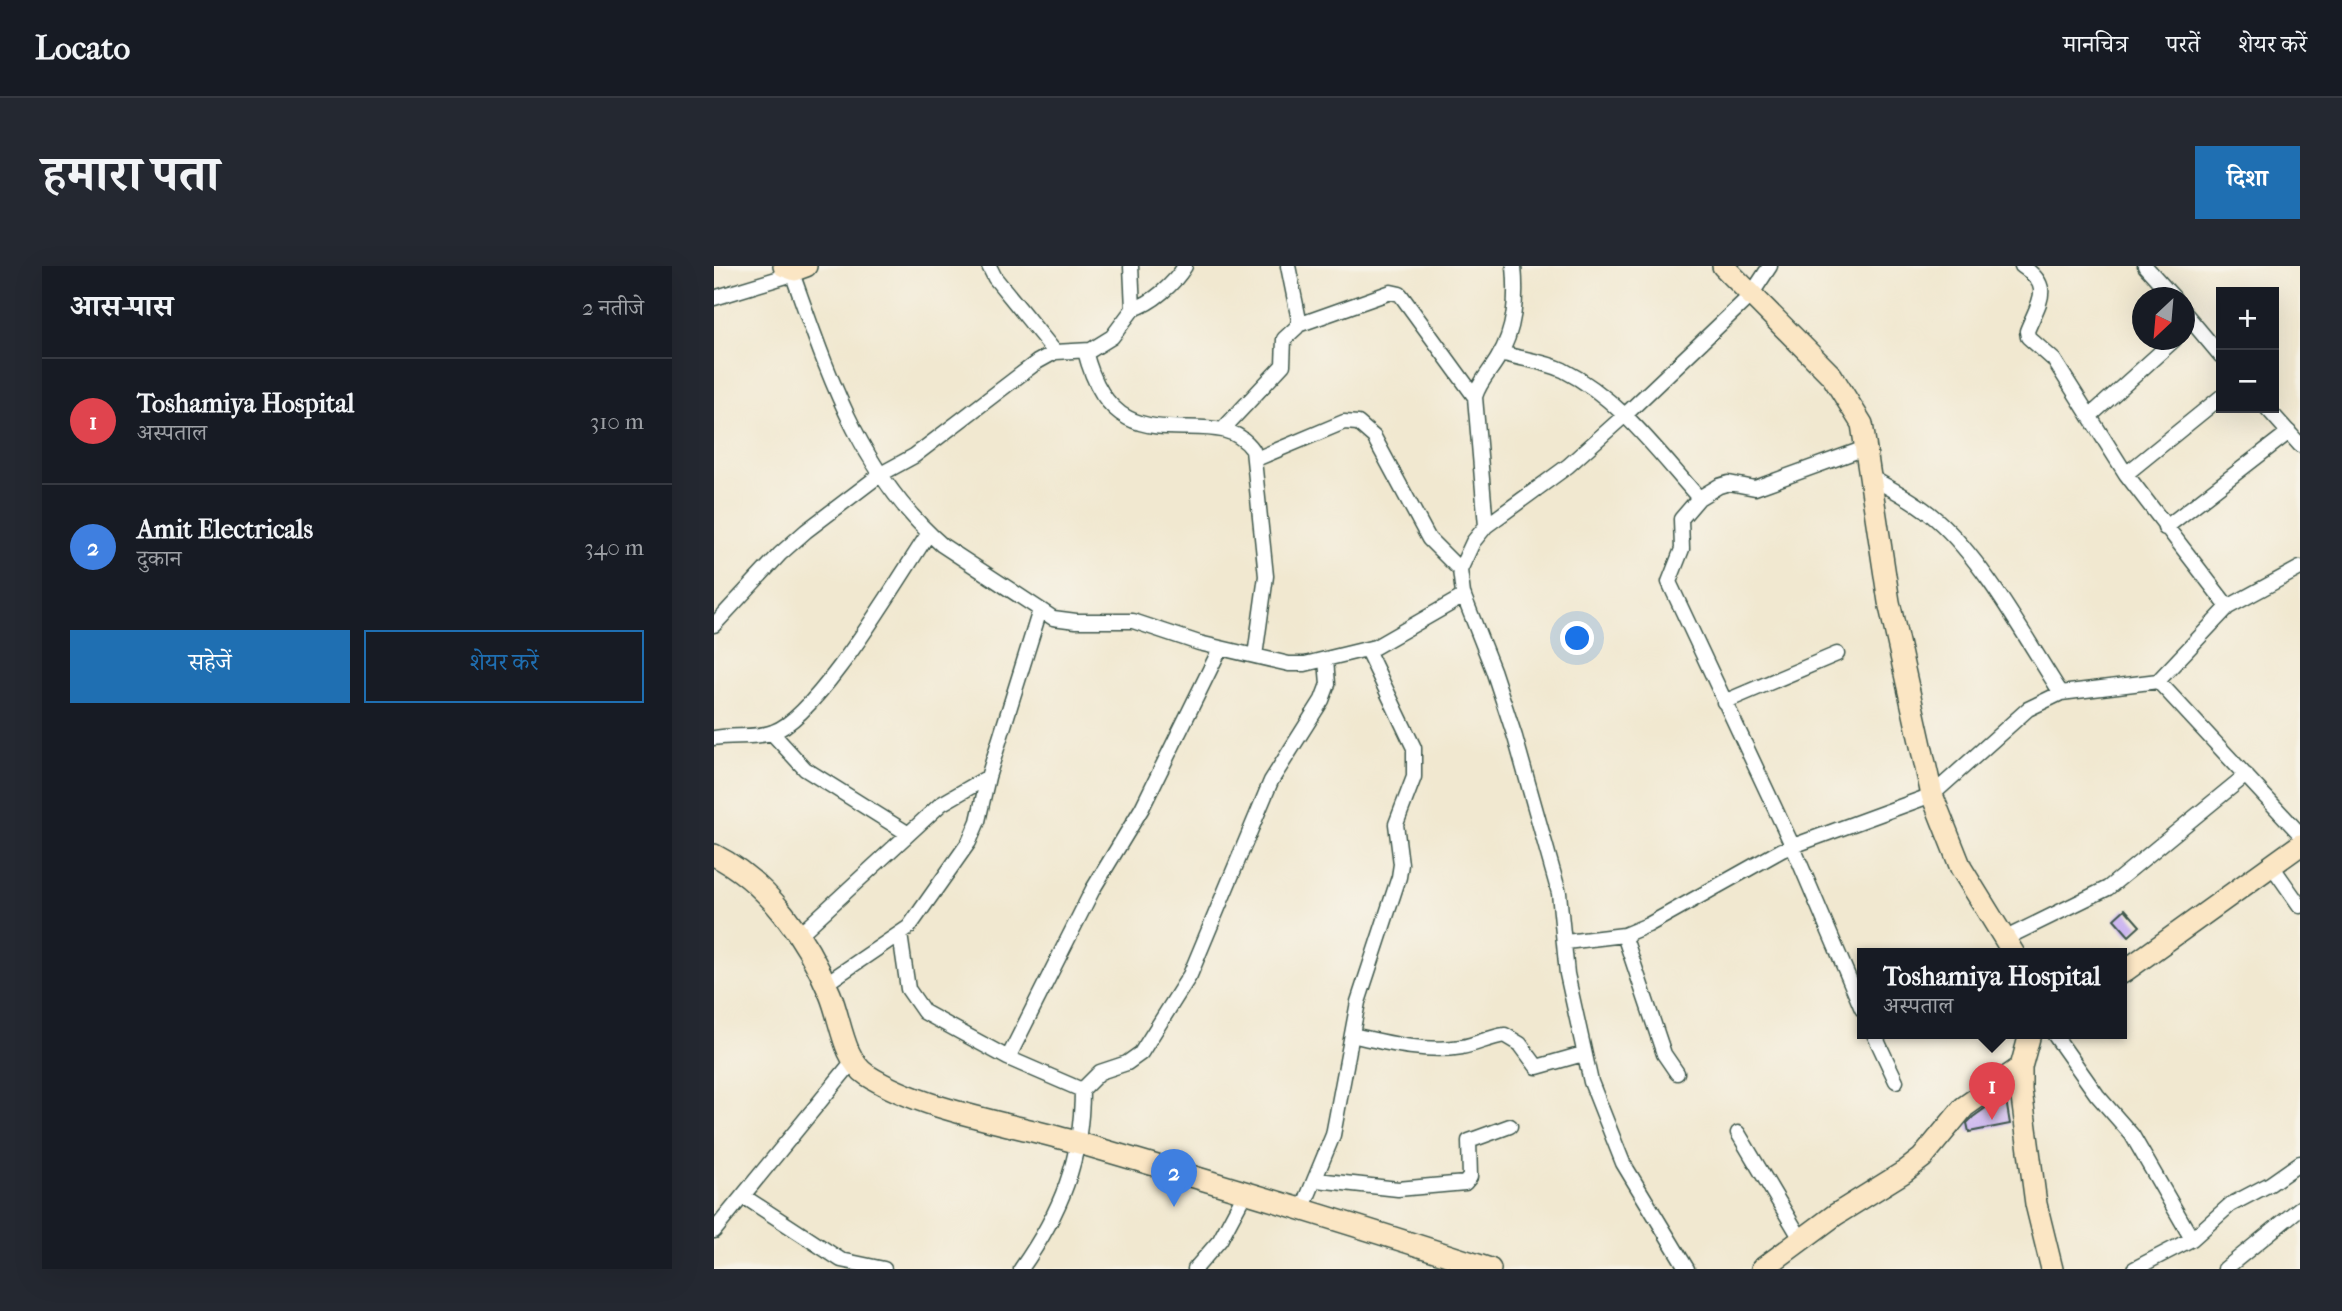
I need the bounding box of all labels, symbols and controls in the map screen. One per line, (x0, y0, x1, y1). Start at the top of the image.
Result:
text: Locato (35, 29, 130, 68)
text: मानचित्र (2063, 30, 2128, 58)
text: परतें (2166, 30, 2200, 58)
text: शेयर करें (2238, 30, 2307, 58)
text: हमारा पता (42, 145, 219, 203)
button: दिशा (2195, 146, 2300, 219)
north arrow (2132, 287, 2195, 350)
map controls (2216, 287, 2279, 413)
button: + (2216, 287, 2279, 350)
text: आस-पास (70, 289, 173, 324)
text: 2 नतीजे (582, 294, 644, 321)
button: − (2216, 350, 2279, 413)
text: Toshamiya Hospital (137, 388, 354, 419)
text: 1 (89, 408, 97, 435)
text: 310 m (590, 408, 644, 435)
text: अस्पताल (137, 419, 207, 446)
text: Amit Electricals (137, 514, 313, 545)
text: 2 (87, 534, 99, 561)
text: 340 m (584, 534, 644, 561)
text: दुकान (137, 545, 181, 572)
your location (1560, 621, 1594, 655)
button: सहेजें (70, 630, 350, 703)
button: शेयर करें (364, 630, 644, 703)
popup (1857, 948, 2127, 1039)
text: Toshamiya Hospital (1883, 961, 2101, 992)
text: अस्पताल (1883, 992, 1953, 1019)
pin: 1 (1969, 1062, 2015, 1120)
pin: 2 (1151, 1149, 1197, 1207)

